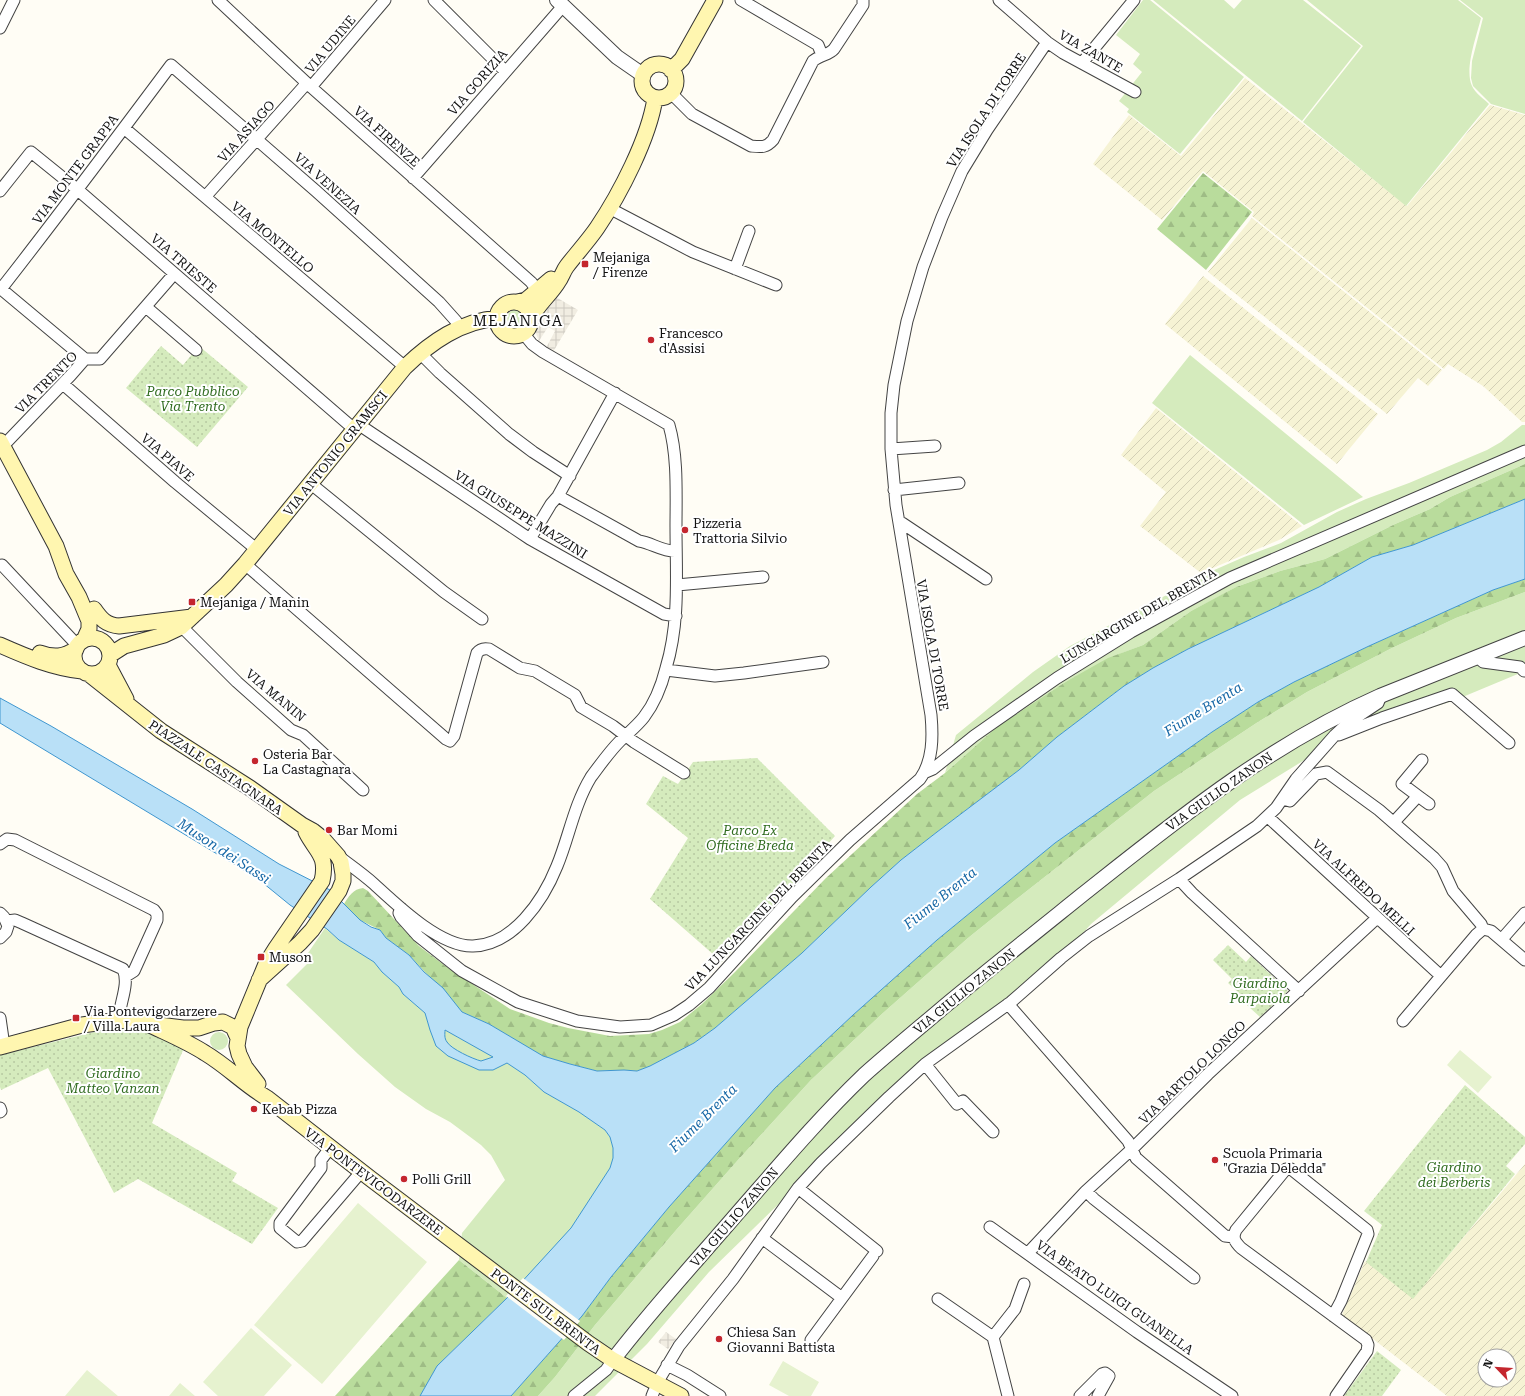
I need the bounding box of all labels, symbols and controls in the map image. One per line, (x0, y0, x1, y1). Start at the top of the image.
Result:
street label: VIA UDINE (302, 12, 359, 76)
street label: VIA ZANTE (1056, 27, 1125, 76)
street label: VIA GORIZIA (445, 46, 510, 118)
street label: VIA ISOLA DI TORRE (944, 50, 1029, 170)
street label: VIA ASIAGO (215, 97, 278, 165)
street label: VIA FIRENZE (351, 103, 423, 170)
street label: VIA MONTE GRAPPA (29, 112, 121, 227)
street label: VIA VENEZIA (291, 150, 364, 217)
street label: VIA MONTELLO (228, 199, 317, 276)
street label: VIA TRIESTE (148, 231, 220, 296)
place label: Mejaniga / Firenze (592, 250, 650, 280)
marker: Mejaniga / Firenze (580, 259, 590, 269)
district label: MEJANIGA (473, 312, 563, 330)
place label: Francesco d'Assisi (659, 326, 723, 356)
marker: Francesco d'Assisi (646, 335, 656, 345)
street label: VIA TRENTO (12, 348, 80, 416)
park label: Parco Pubblico Via Trento (145, 384, 240, 414)
street label: VIA ANTONIO GRAMSCI (280, 388, 390, 519)
street label: VIA PIAVE (138, 430, 197, 484)
street label: VIA GIUSEPPE MAZZINI (452, 467, 590, 562)
place label: Pizzeria Trattoria Silvio (693, 516, 787, 546)
marker: Pizzeria Trattoria Silvio (680, 525, 690, 535)
street label: LUNGARGINE DEL BRENTA (1058, 565, 1219, 666)
street label: VIA ISOLA DI TORRE (914, 578, 951, 712)
place label: Mejaniga / Manin (200, 595, 310, 610)
marker: Mejaniga / Manin (187, 597, 197, 607)
street label: VIA MANIN (243, 666, 309, 725)
water label: Fiume Brenta (1160, 679, 1245, 740)
street label: PIAZZALE CASTAGNARA (146, 717, 286, 818)
place label: Osteria Bar La Castagnara (263, 747, 351, 777)
street label: VIA GIULIO ZANON (1163, 749, 1275, 834)
marker: Osteria Bar La Castagnara (250, 756, 260, 766)
water label: Muson dei Sassi (174, 815, 273, 887)
place label: Bar Momi (337, 823, 398, 838)
park label: Parco Ex Officine Breda (706, 823, 794, 853)
marker: Bar Momi (324, 825, 334, 835)
street label: VIA ALFREDO MELLI (1310, 836, 1418, 939)
street label: VIA LUNGARGINE DEL BRENTA (682, 837, 835, 994)
water label: Fiume Brenta (900, 864, 980, 933)
street label: VIA GIULIO ZANON (910, 946, 1018, 1037)
place label: Muson (269, 950, 313, 965)
marker: Muson (256, 952, 266, 962)
park label: Giardino Parpaiola (1229, 976, 1291, 1006)
place label: Via Pontevigodarzere / Villa Laura (83, 1004, 217, 1034)
marker: Via Pontevigodarzere / Villa Laura (71, 1013, 81, 1023)
street label: VIA BARTOLO LONGO (1136, 1017, 1249, 1127)
park label: Giardino Matteo Vanzan (65, 1066, 160, 1096)
water label: Fiume Brenta (665, 1081, 740, 1156)
place label: Kebab Pizza (262, 1102, 337, 1117)
marker: Kebab Pizza (249, 1104, 259, 1114)
street label: VIA PONTEVIGODARZERE (302, 1125, 446, 1238)
place label: Scuola Primaria "Grazia Deledda" (1223, 1146, 1326, 1176)
marker: Scuola Primaria "Grazia Deledda" (1210, 1155, 1220, 1165)
park label: Giardino dei Berberis (1418, 1160, 1490, 1190)
street label: VIA GIULIO ZANON (687, 1165, 782, 1270)
place label: Polli Grill (412, 1172, 471, 1187)
marker: Polli Grill (399, 1174, 409, 1184)
street label: VIA BEATO LUIGI GUANELLA (1033, 1237, 1196, 1358)
street label: PONTE SUL BRENTA (488, 1265, 603, 1357)
place label: Chiesa San Giovanni Battista (727, 1325, 835, 1355)
marker: Chiesa San Giovanni Battista (714, 1334, 724, 1344)
north arrow (1477, 1348, 1517, 1388)
text: N (1481, 1357, 1496, 1371)

